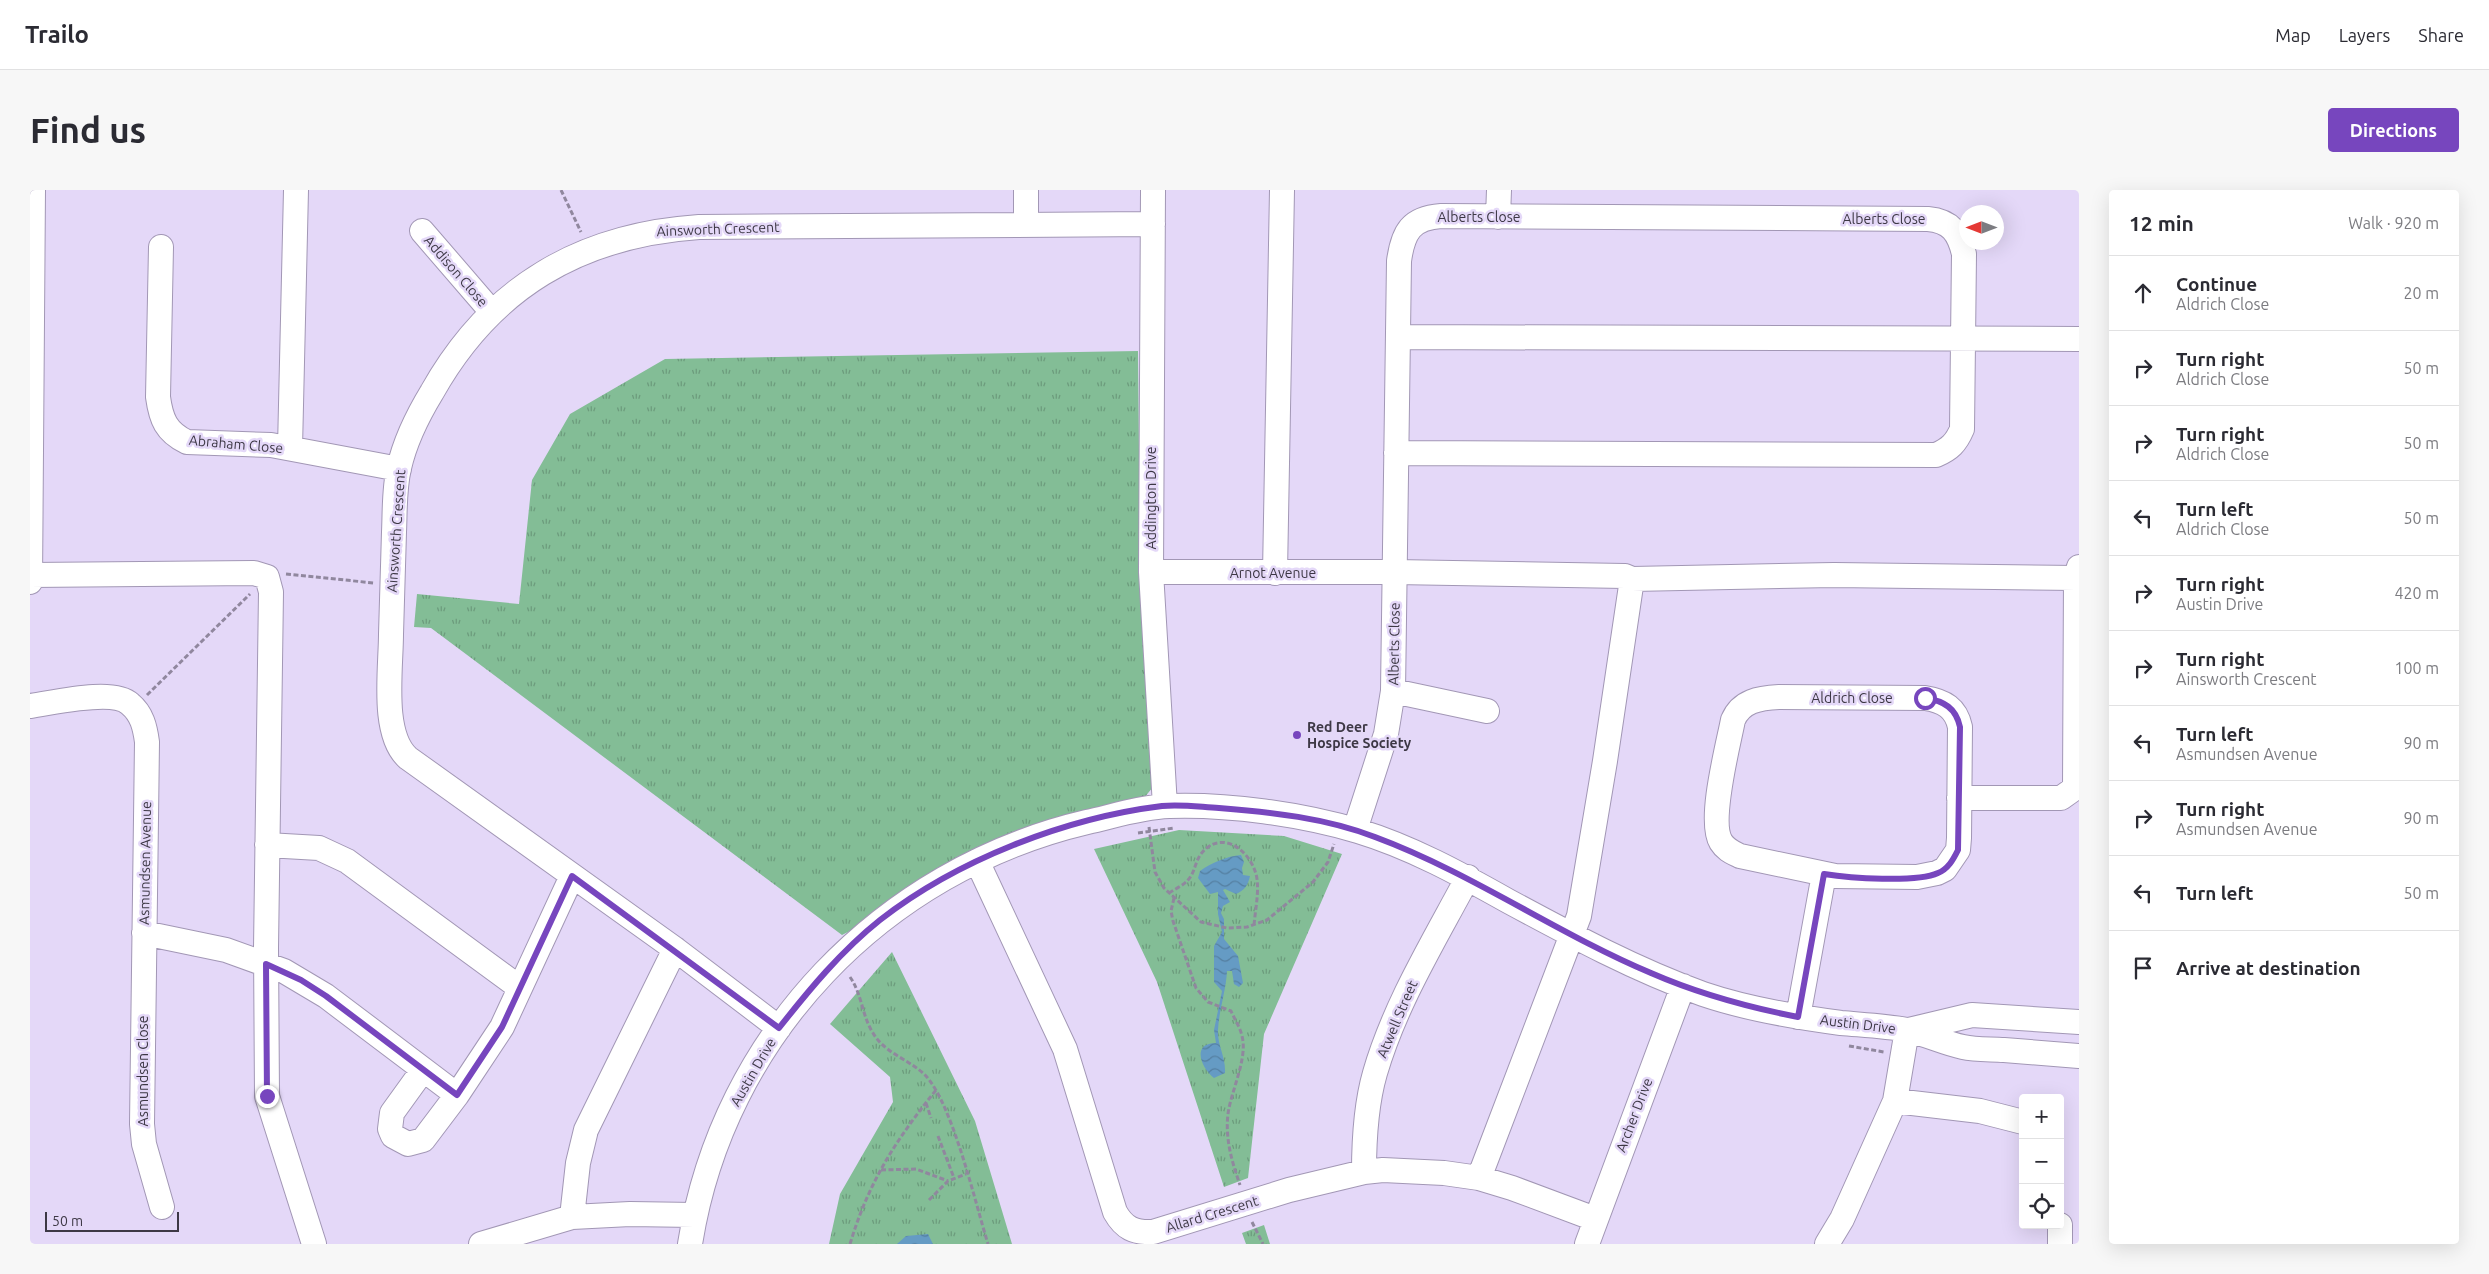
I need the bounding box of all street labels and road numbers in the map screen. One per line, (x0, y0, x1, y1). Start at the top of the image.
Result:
street label: Alberts Close (1437, 209, 1521, 225)
street label: Alberts Close (1842, 211, 1926, 227)
street label: Ainsworth Crescent (656, 219, 780, 239)
street label: Addison Close (421, 232, 491, 310)
street label: Abraham Close (188, 432, 284, 456)
street label: Addington Drive (1143, 447, 1159, 549)
street label: Ainsworth Crescent (384, 469, 408, 593)
street label: Arnot Avenue (1230, 565, 1316, 581)
street label: Alberts Close (1385, 602, 1403, 686)
street label: Aldrich Close (1811, 690, 1893, 706)
street label: Asmundsen Avenue (136, 801, 154, 925)
street label: Atwell Street (1373, 977, 1421, 1060)
street label: Austin Drive (1819, 1011, 1897, 1037)
street label: Asmundsen Close (135, 1016, 151, 1126)
street label: Austin Drive (727, 1035, 779, 1109)
street label: Archer Drive (1613, 1076, 1655, 1154)
street label: Allard Crescent (1164, 1192, 1261, 1236)

